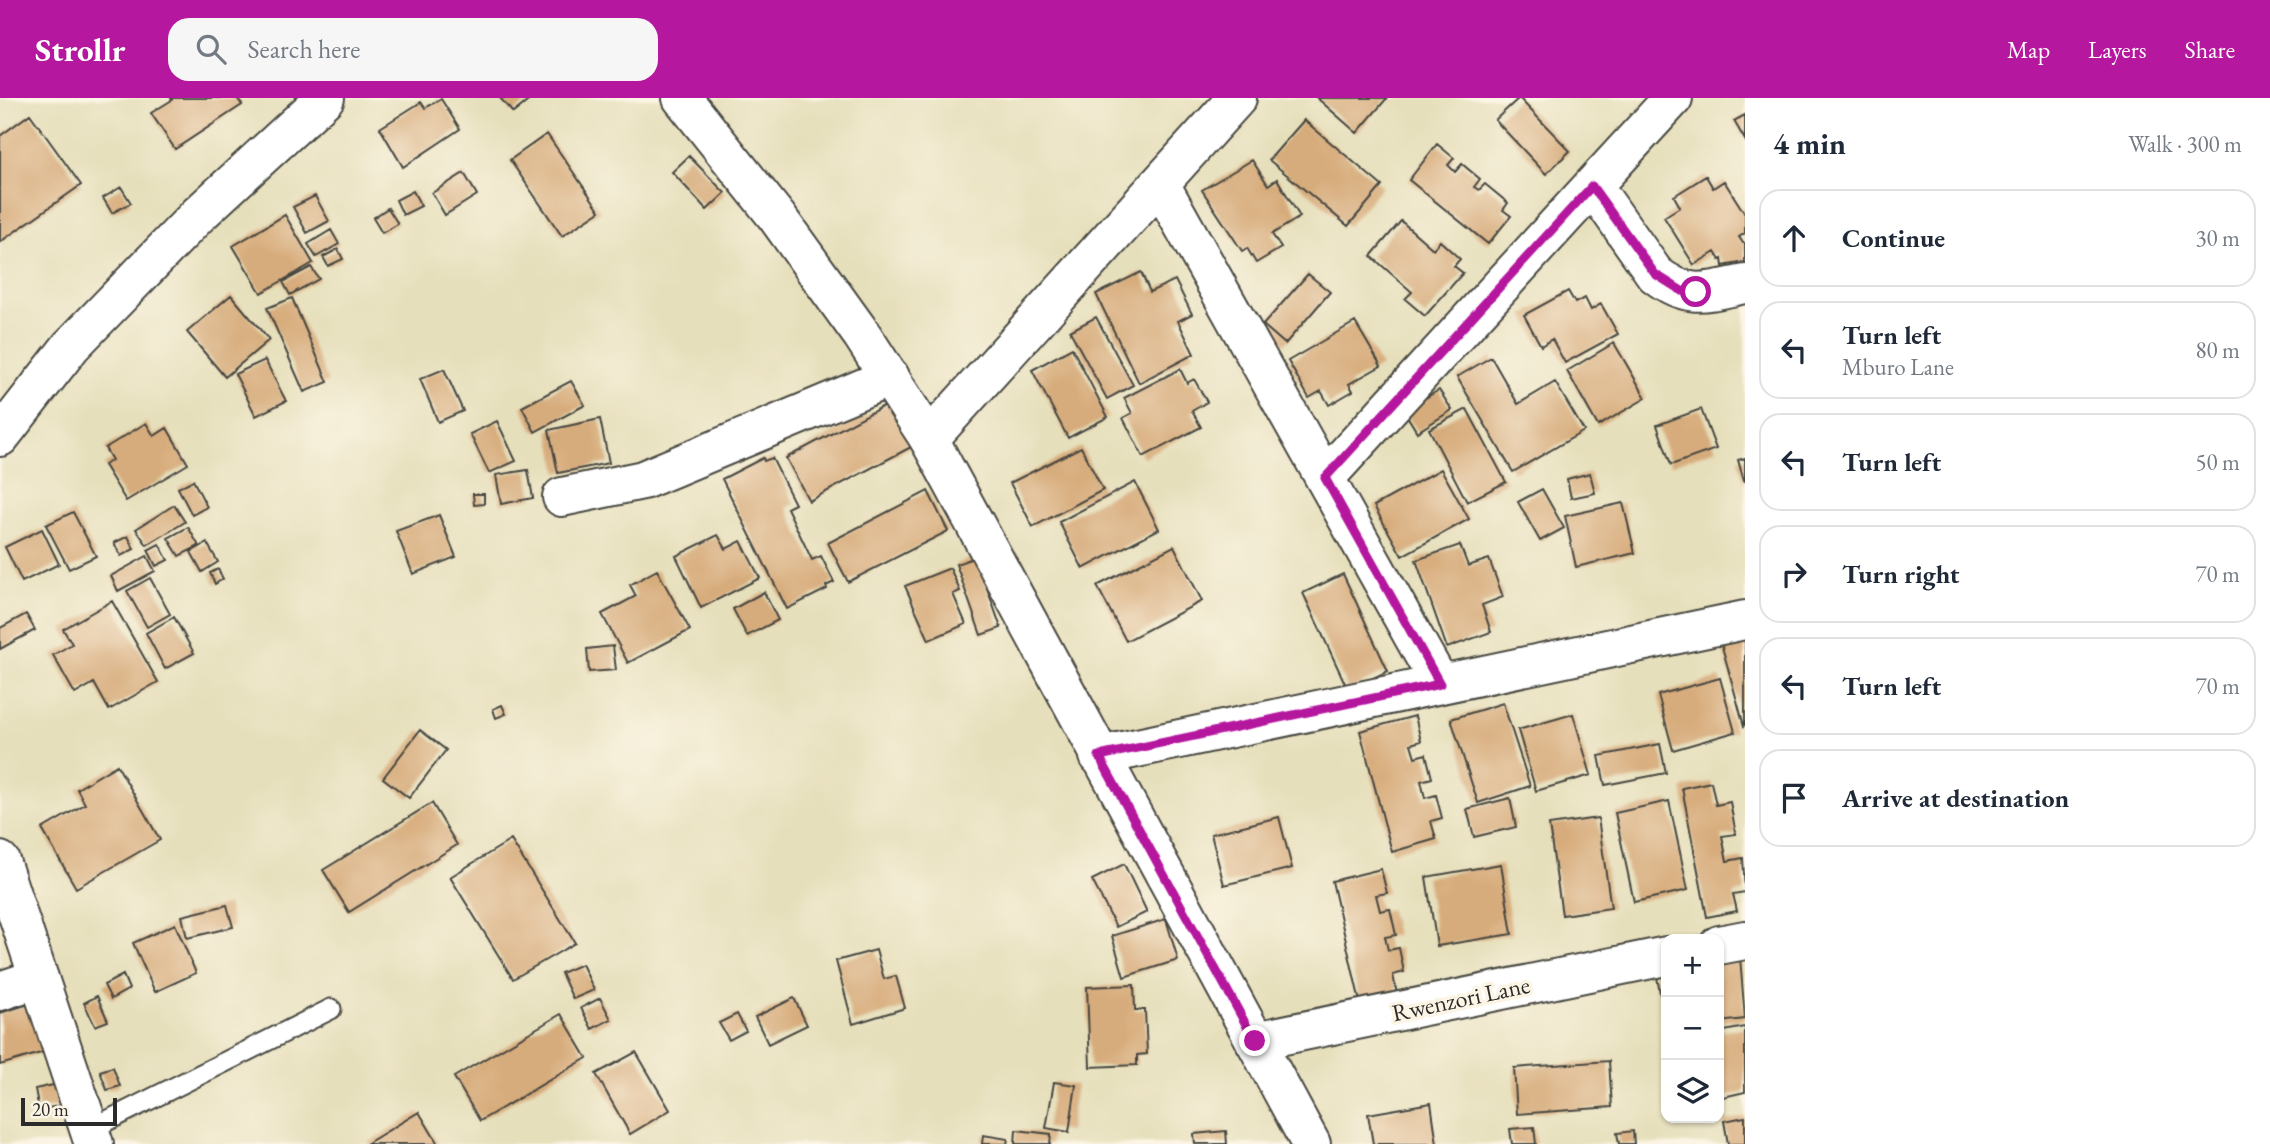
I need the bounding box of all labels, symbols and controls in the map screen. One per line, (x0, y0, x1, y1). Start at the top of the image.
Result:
search box (168, 18, 658, 81)
text: Strollr (35, 28, 126, 71)
icon: search (192, 30, 230, 68)
text: Search here (248, 32, 360, 66)
text: Map (2007, 34, 2050, 65)
text: Layers (2088, 34, 2147, 65)
text: Share (2185, 34, 2235, 65)
text: 4 min (1773, 124, 1846, 163)
text: Walk · 300 m (2128, 129, 2242, 159)
icon: ahead (1775, 219, 1813, 257)
text: Continue (1842, 221, 1945, 255)
text: 30 m (2195, 223, 2240, 253)
route start (1680, 276, 1711, 307)
text: Turn left (1842, 318, 1941, 352)
icon: left (1775, 331, 1813, 369)
text: 80 m (2195, 335, 2240, 365)
text: Mburo Lane (1842, 352, 1954, 382)
icon: left (1775, 443, 1813, 481)
text: Turn left (1842, 445, 1941, 479)
text: 50 m (2195, 447, 2240, 477)
icon: right (1775, 555, 1813, 593)
text: Turn right (1842, 557, 1960, 591)
text: 70 m (2195, 559, 2240, 589)
icon: left (1775, 667, 1813, 705)
text: Turn left (1842, 669, 1941, 703)
text: 70 m (2195, 671, 2240, 701)
icon: arrive (1775, 779, 1813, 817)
text: Arrive at destination (1842, 781, 2069, 815)
map controls (1661, 934, 1724, 1123)
button: + (1661, 934, 1724, 997)
street label: Rwenzori Lane (1389, 969, 1533, 1028)
button: − (1661, 997, 1724, 1060)
route end (1239, 1025, 1270, 1056)
button: layers (1661, 1060, 1724, 1123)
scale bar (21, 1095, 117, 1127)
text: 20 m (32, 1097, 69, 1122)

